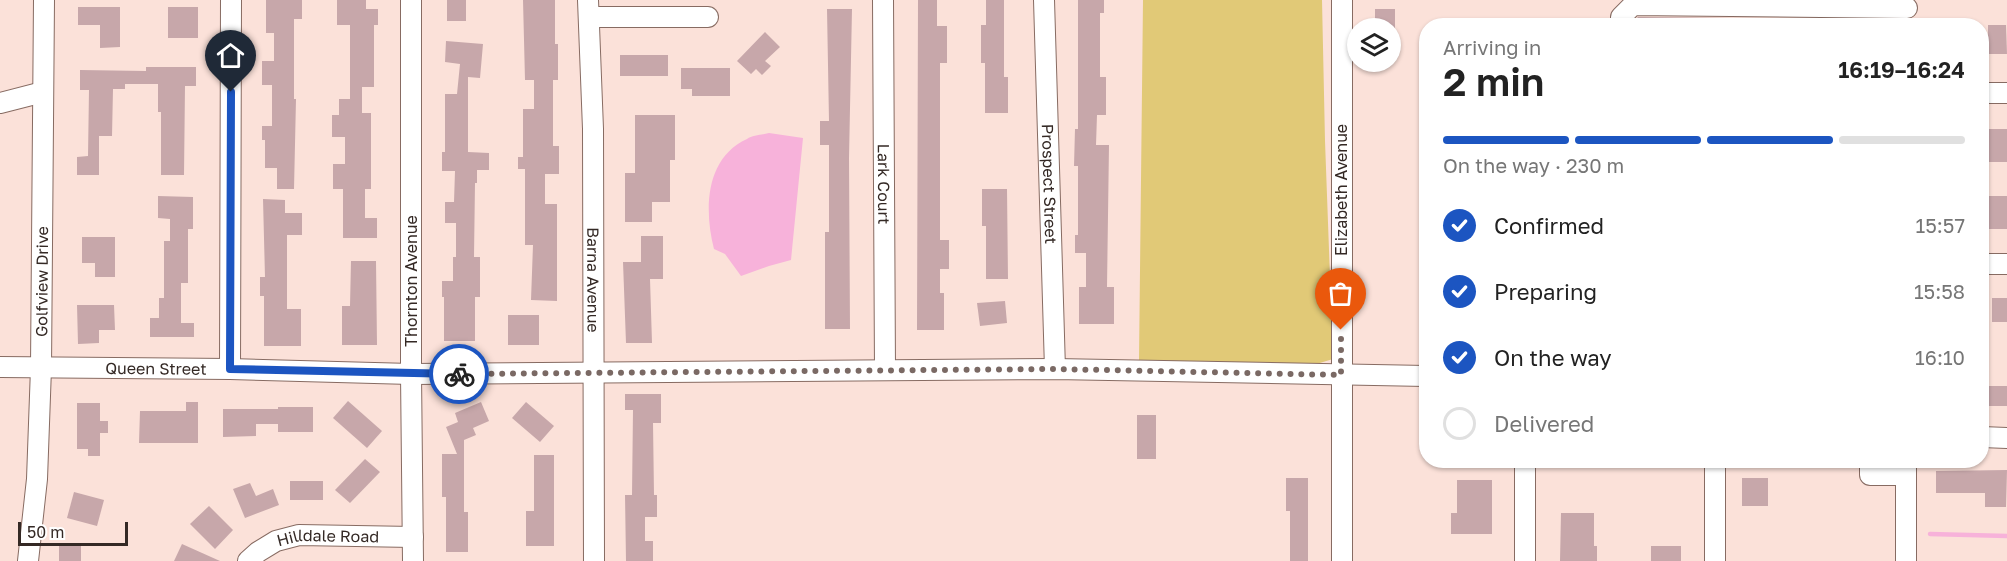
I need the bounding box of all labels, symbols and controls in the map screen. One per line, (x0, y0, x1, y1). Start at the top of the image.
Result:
map controls (1347, 18, 1401, 72)
button: layers (1347, 18, 1401, 72)
pin (205, 30, 256, 92)
text: Arriving in (1443, 35, 1541, 59)
icon: home (214, 39, 247, 72)
text: 16:19–16:24 (1838, 56, 1965, 83)
text: 2 min (1443, 58, 1544, 105)
street label: Prospect Street (1038, 123, 1061, 244)
street label: Elizabeth Avenue (1331, 124, 1351, 256)
street label: Lark Court (874, 144, 894, 224)
text: On the way · 230 m (1443, 153, 1624, 177)
icon: check (1443, 209, 1476, 242)
text: Confirmed (1494, 212, 1604, 239)
text: 15:57 (1916, 213, 1965, 237)
street label: Thornton Avenue (401, 215, 421, 347)
street label: Golfview Drive (31, 226, 52, 337)
street label: Barna Avenue (583, 227, 603, 333)
pin (1315, 268, 1366, 330)
icon: check (1443, 275, 1476, 308)
icon: bag (1324, 277, 1357, 310)
text: Preparing (1494, 278, 1597, 305)
text: 15:58 (1914, 279, 1965, 303)
icon: check (1443, 341, 1476, 374)
courier (429, 344, 489, 404)
text: On the way (1494, 344, 1612, 371)
text: 16:10 (1915, 345, 1965, 369)
street label: Queen Street (105, 358, 207, 379)
icon: bike (443, 358, 476, 391)
text: Delivered (1494, 410, 1594, 437)
scale bar (18, 519, 128, 546)
text: 50 m (27, 522, 64, 542)
street label: Hilldale Road (274, 525, 379, 550)

